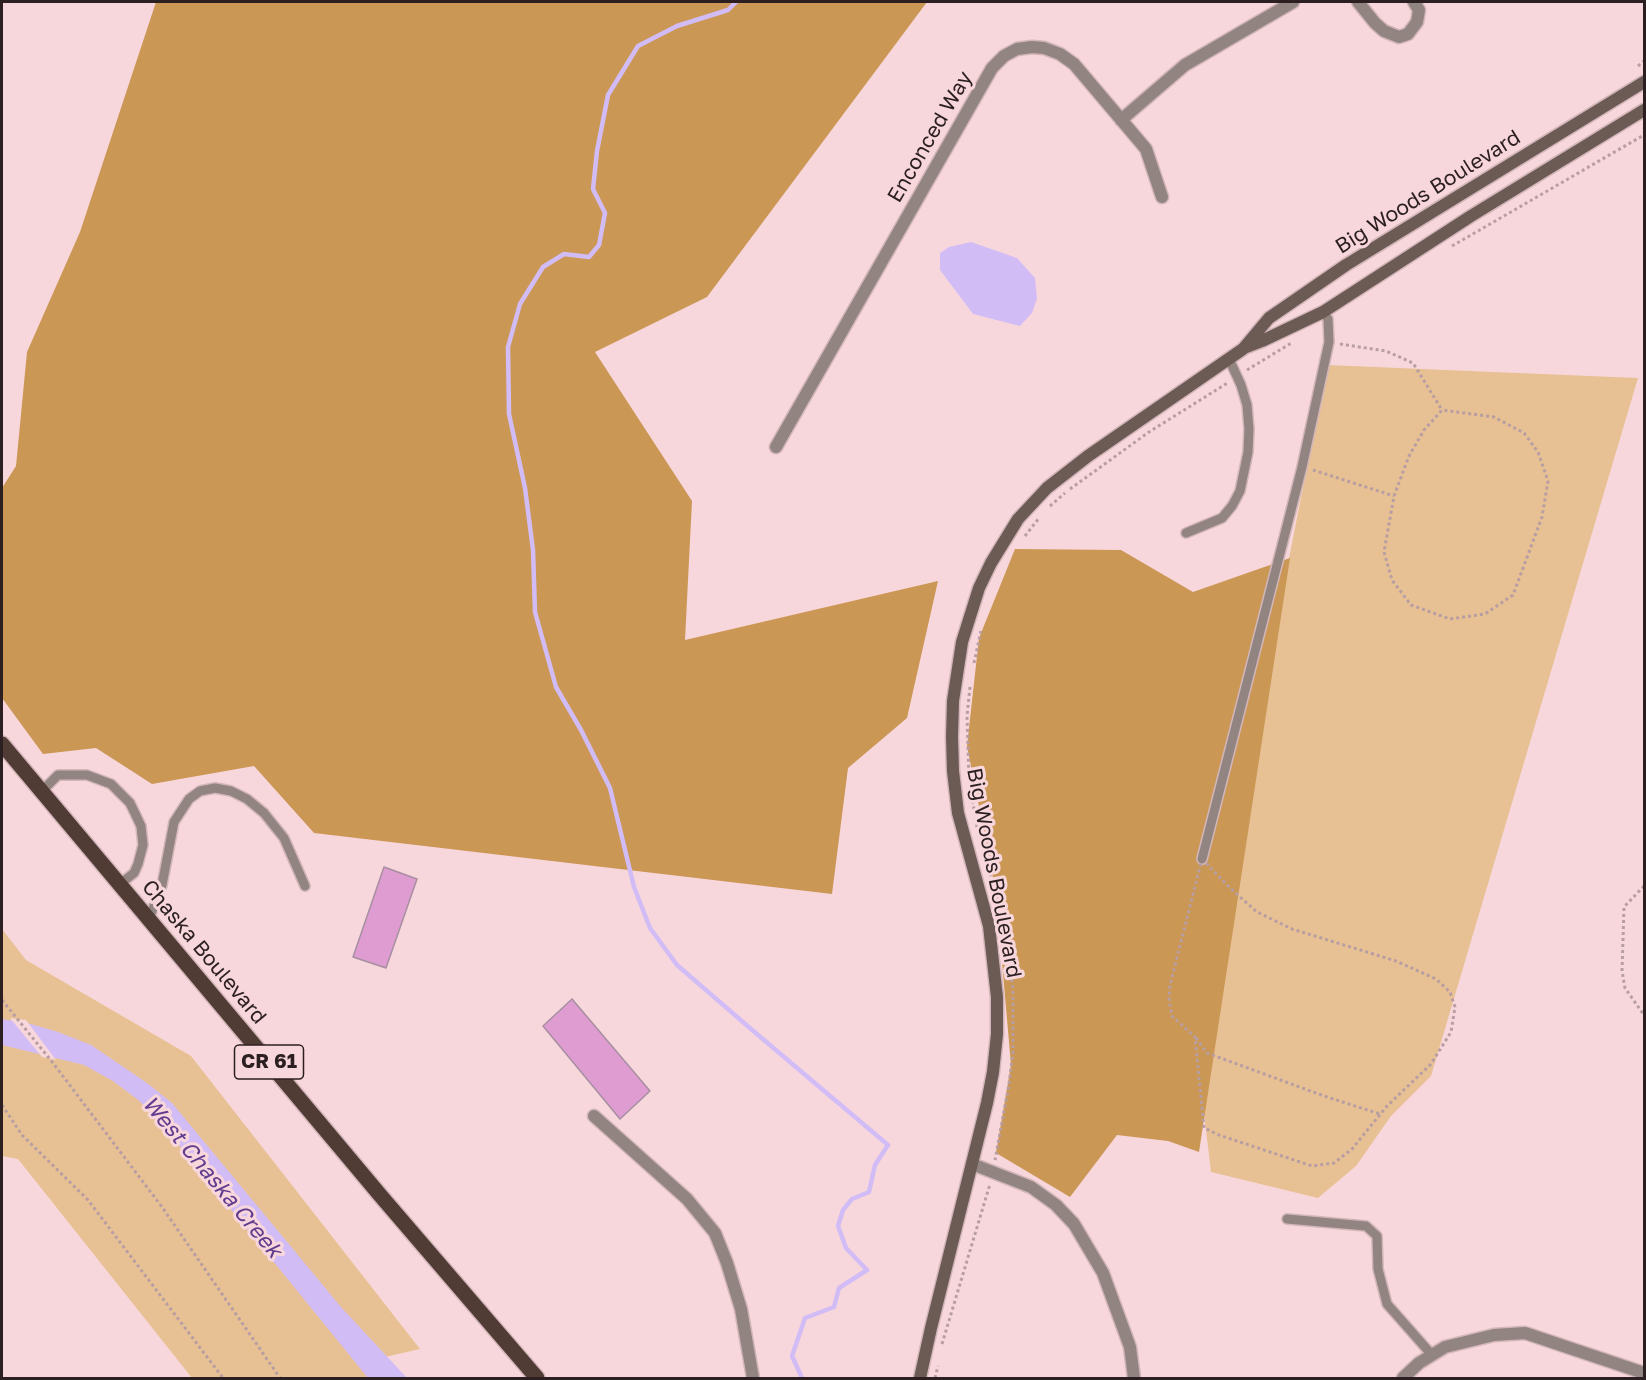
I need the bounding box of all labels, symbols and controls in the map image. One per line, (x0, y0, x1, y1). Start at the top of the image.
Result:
street label: Enconced Way (882, 67, 978, 207)
street label: Big Woods Boulevard (1331, 125, 1525, 259)
street label: Big Woods Boulevard (961, 766, 1027, 980)
street label: Chaska Boulevard (136, 875, 272, 1029)
road number: CR 61 (234, 1045, 304, 1079)
water label: West Chaska Creek (137, 1091, 287, 1263)

